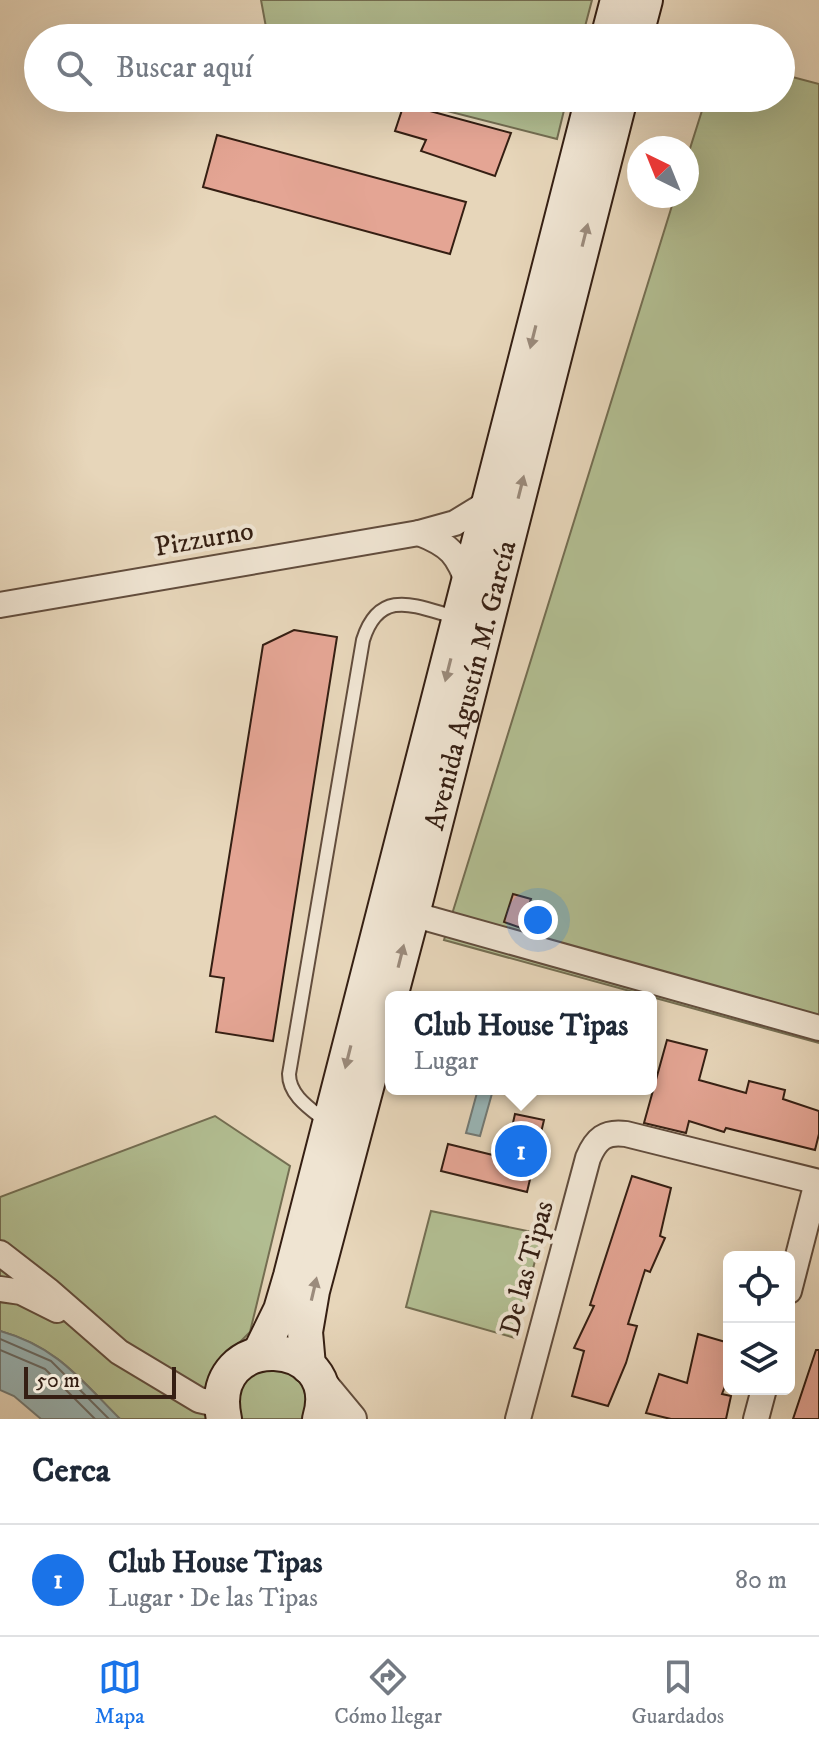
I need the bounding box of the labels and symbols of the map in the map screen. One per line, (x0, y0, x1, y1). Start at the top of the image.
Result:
north arrow (627, 136, 699, 208)
one-way arrow (580, 223, 592, 248)
one-way arrow (526, 324, 538, 349)
one-way arrow (516, 475, 528, 500)
street label: Pizzurno (152, 513, 256, 565)
street label: Avenida Agustín M. García (417, 537, 524, 833)
one-way arrow (442, 657, 454, 682)
your location (518, 900, 558, 940)
one-way arrow (396, 944, 408, 969)
one-way arrow (342, 1045, 354, 1070)
pin: 1 (495, 1121, 547, 1181)
street label: De las Tipas (492, 1197, 562, 1339)
one-way arrow (308, 1276, 320, 1301)
scale bar (24, 1363, 176, 1399)

